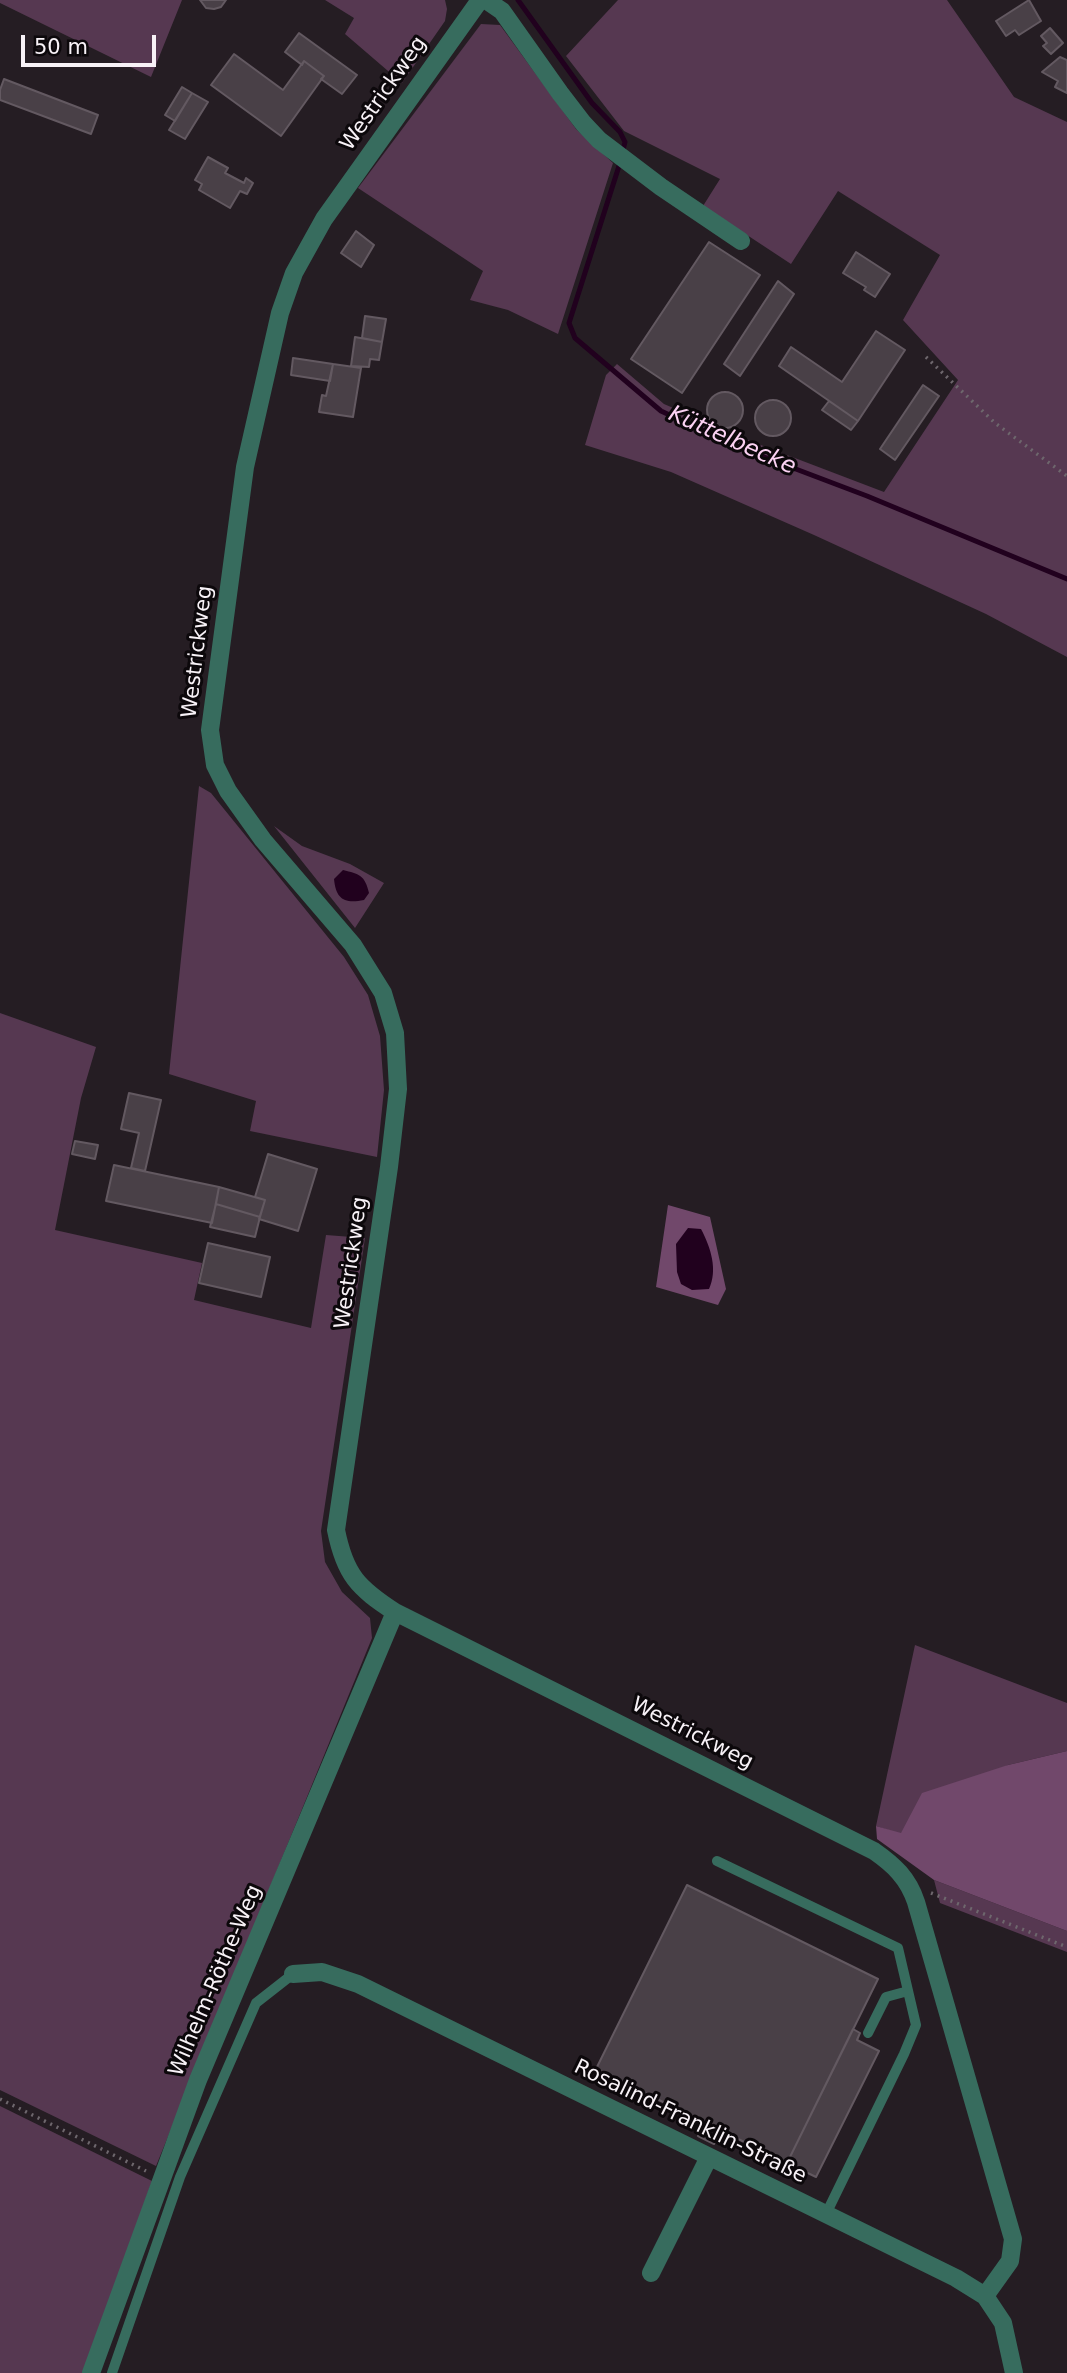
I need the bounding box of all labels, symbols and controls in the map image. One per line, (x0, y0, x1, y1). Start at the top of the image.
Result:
scale bar (24, 21, 159, 65)
street label: Westrickweg (335, 32, 433, 156)
text: 50 m (34, 35, 88, 59)
water label: Küttelbecke (664, 401, 800, 481)
street label: Westrickweg (177, 584, 219, 720)
street label: Westrickweg (330, 1195, 374, 1331)
street label: Westrickweg (627, 1693, 757, 1775)
street label: Wilhelm-Röthe-Weg (164, 1881, 268, 2081)
street label: Rosalind-Franklin-Straße (570, 2055, 810, 2189)

